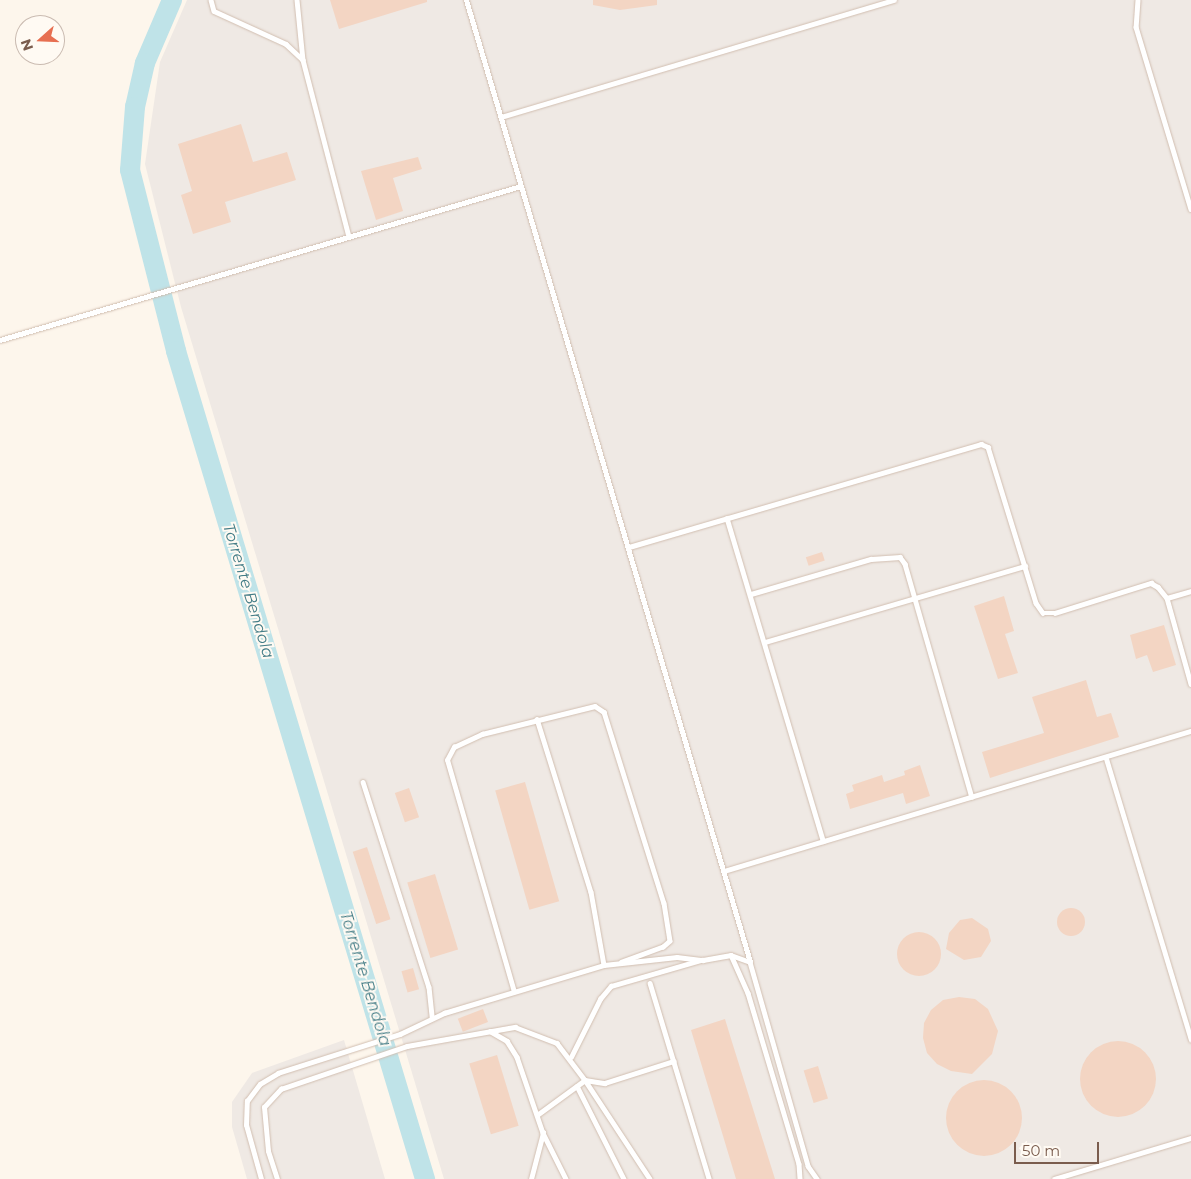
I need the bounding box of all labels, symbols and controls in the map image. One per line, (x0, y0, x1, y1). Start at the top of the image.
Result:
north arrow (15, 15, 65, 65)
text: N (16, 36, 37, 53)
water label: Torrente Bendola (218, 521, 278, 661)
water label: Torrente Bendola (335, 909, 395, 1049)
scale bar (1016, 1132, 1101, 1164)
text: 50 m (1022, 1141, 1060, 1160)

